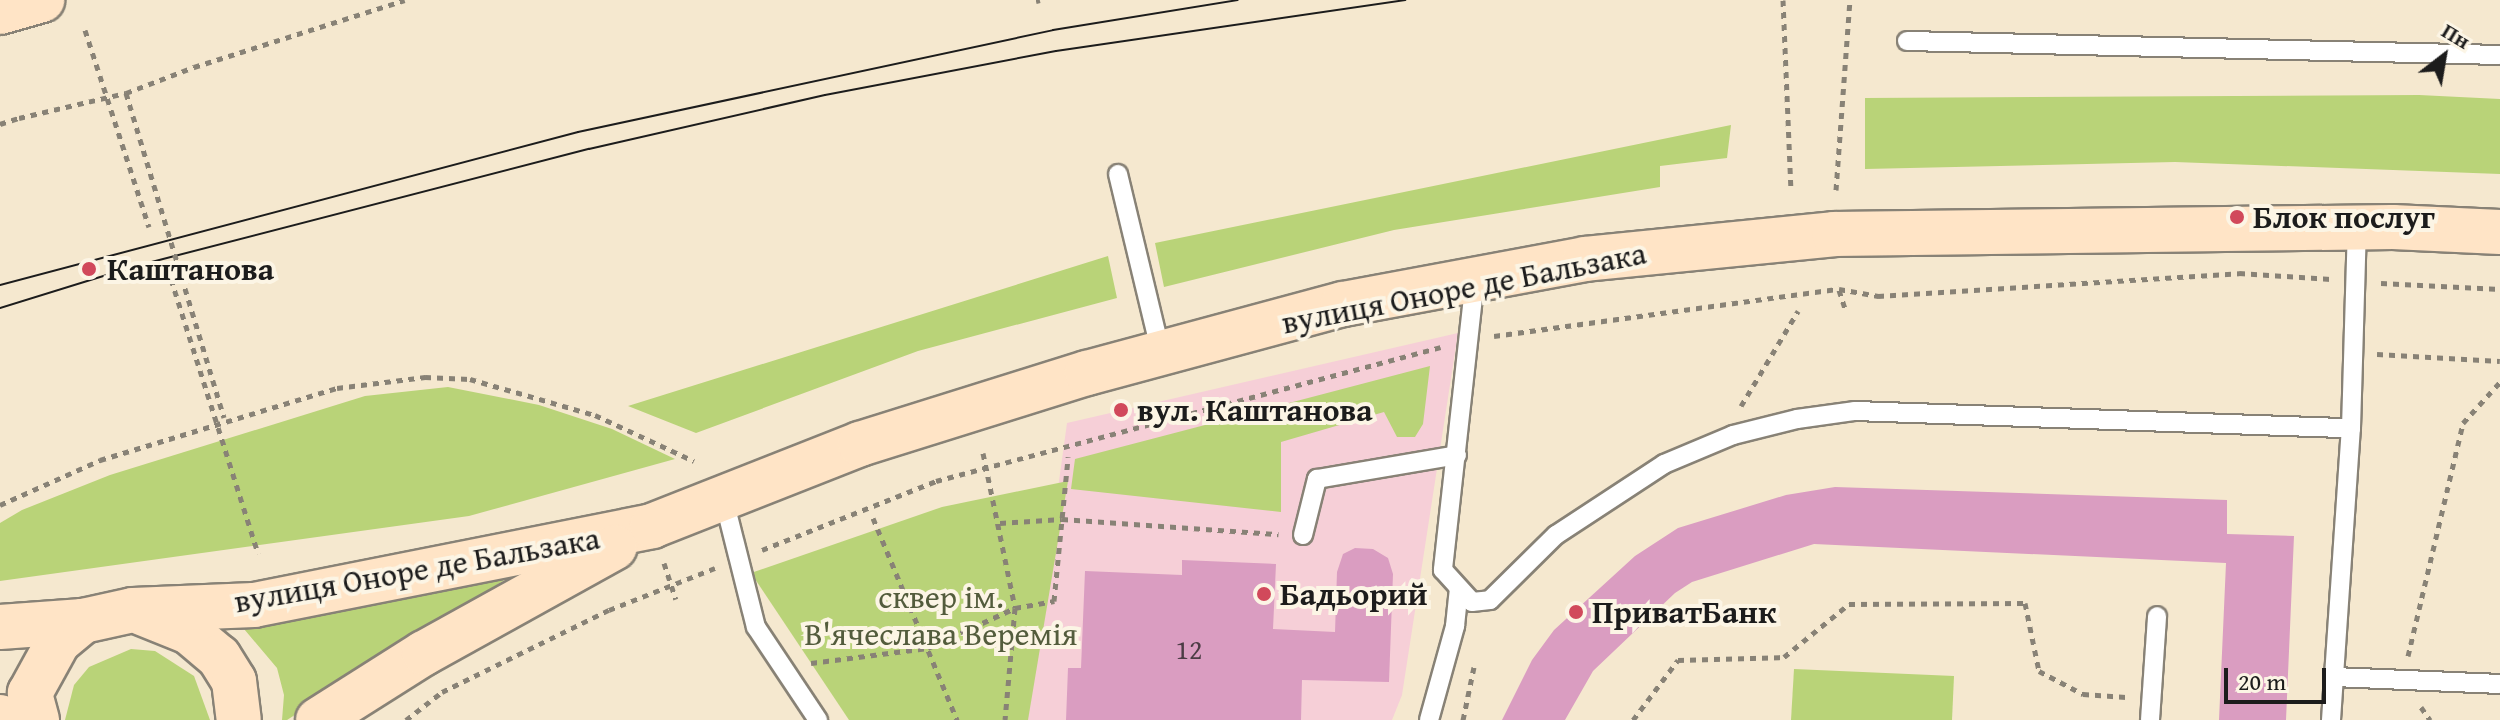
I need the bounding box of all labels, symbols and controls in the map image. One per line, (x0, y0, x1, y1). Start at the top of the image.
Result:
text: Пн (2436, 14, 2477, 56)
north arrow (2404, 16, 2484, 96)
place label: Блок послуг (2253, 198, 2435, 236)
marker: Блок послуг (2228, 208, 2246, 226)
street label: вулиця Оноре де Бальзака (1279, 234, 1649, 342)
place label: Каштанова (107, 250, 274, 288)
marker: Каштанова (78, 258, 100, 280)
place label: вул. Каштанова (1137, 391, 1373, 429)
marker: вул. Каштанова (1112, 401, 1130, 419)
street label: вулиця Оноре де Бальзака (231, 519, 603, 621)
place label: Бадьорий (1280, 575, 1428, 613)
park label: сквер ім. В'ячеслава Веремія (804, 579, 1078, 654)
marker: Бадьорий (1255, 585, 1273, 603)
place label: ПриватБанк (1592, 593, 1776, 631)
marker: ПриватБанк (1567, 603, 1585, 621)
house number: 12 (1176, 632, 1202, 666)
scale bar (2228, 652, 2330, 702)
text: 20 m (2238, 664, 2286, 699)

